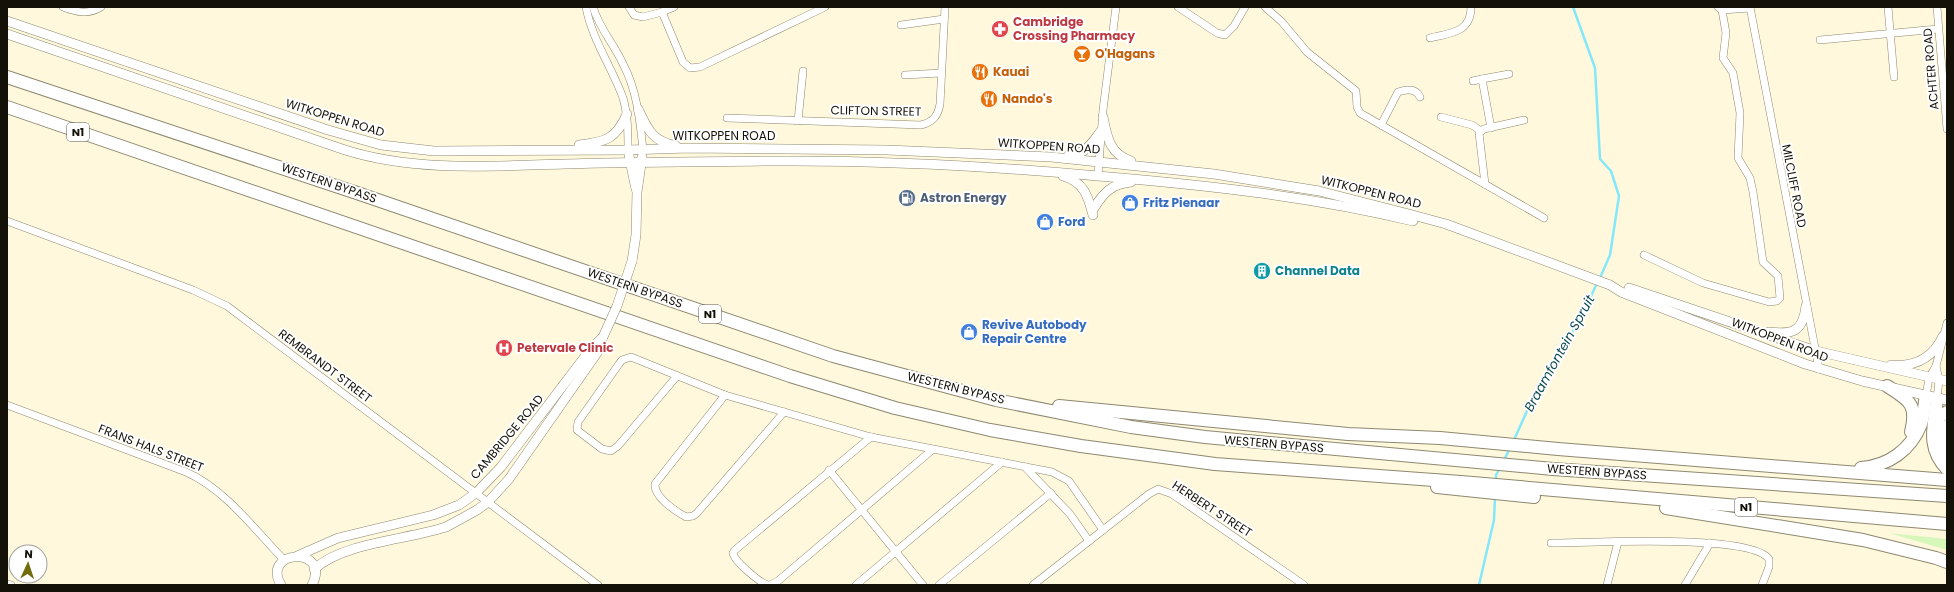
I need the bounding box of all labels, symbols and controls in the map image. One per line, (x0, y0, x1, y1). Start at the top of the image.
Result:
place label: Cambridge Crossing Pharmacy (1013, 13, 1136, 44)
pharmacy icon: Cambridge Crossing Pharmacy (990, 19, 1010, 39)
street label: ACHTER ROAD (1918, 27, 1943, 111)
bar icon: O'Hagans (1072, 44, 1092, 64)
place label: O'Hagans (1095, 45, 1155, 62)
restaurant icon: Kauai (970, 62, 990, 82)
place label: Kauai (993, 63, 1029, 80)
restaurant icon: Nando's (979, 89, 999, 109)
place label: Nando's (1002, 90, 1053, 107)
street label: WITKOPPEN ROAD (284, 94, 387, 141)
street label: CLIFTON STREET (831, 101, 922, 120)
road number: N1 (67, 123, 89, 141)
street label: WITKOPPEN ROAD (673, 127, 775, 144)
street label: WITKOPPEN ROAD (997, 133, 1101, 158)
street label: MILCLIFF ROAD (1778, 143, 1811, 229)
street label: WESTERN BYPASS (279, 158, 379, 207)
street label: WITKOPPEN ROAD (1319, 171, 1423, 212)
fuel station icon: Astron Energy (897, 188, 917, 208)
place label: Astron Energy (920, 189, 1007, 206)
shop icon: Fritz Pienaar (1120, 193, 1140, 213)
place label: Fritz Pienaar (1143, 194, 1220, 211)
shop icon: Ford (1035, 212, 1055, 232)
place label: Ford (1058, 213, 1086, 230)
building icon: Channel Data (1252, 261, 1272, 281)
place label: Channel Data (1275, 262, 1360, 279)
street label: WESTERN BYPASS (585, 263, 685, 312)
water label: Braamfontein Spruit (1520, 291, 1599, 415)
road number: N1 (699, 305, 721, 323)
street label: WITKOPPEN ROAD (1729, 313, 1831, 366)
place label: Revive Autobody Repair Centre (982, 316, 1087, 347)
shop icon: Revive Autobody Repair Centre (959, 322, 979, 342)
street label: REMBRANDT STREET (275, 325, 376, 407)
hospital icon: Petervale Clinic (494, 338, 514, 358)
place label: Petervale Clinic (517, 339, 614, 356)
street label: WESTERN BYPASS (906, 367, 1007, 408)
street label: CAMBRIDGE ROAD (466, 391, 547, 483)
street label: FRANS HALS STREET (96, 420, 207, 476)
street label: WESTERN BYPASS (1223, 431, 1325, 456)
street label: WESTERN BYPASS (1547, 460, 1648, 483)
street label: HERBERT STREET (1169, 476, 1256, 541)
road number: N1 (1735, 498, 1757, 516)
north arrow (8, 544, 48, 584)
text: N (24, 546, 33, 562)

